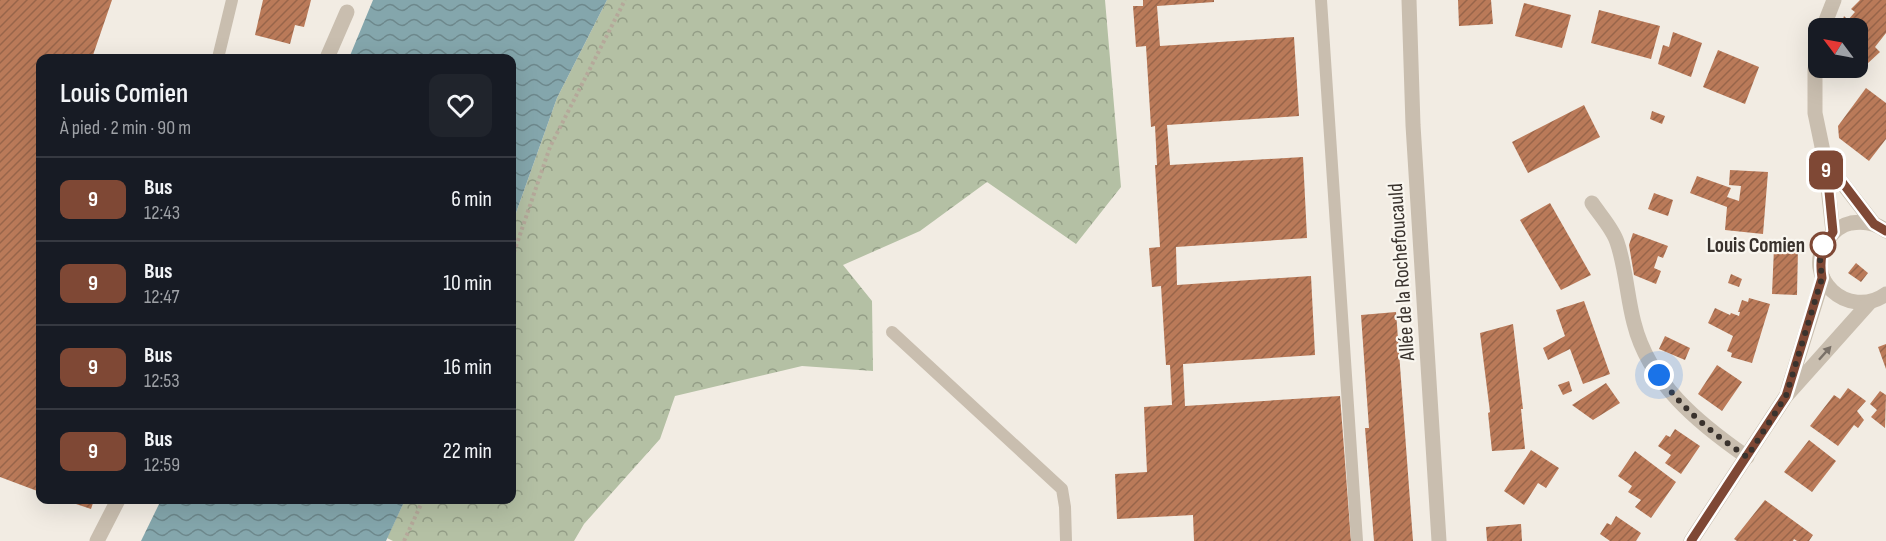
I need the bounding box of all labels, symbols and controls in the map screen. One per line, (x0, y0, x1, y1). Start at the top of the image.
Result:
north arrow (1808, 18, 1868, 78)
map controls (1808, 18, 1868, 78)
button: heart (429, 74, 492, 137)
text: Louis Comien (60, 77, 188, 110)
text: À pied · 2 min · 90 m (60, 116, 191, 140)
line badge: 9 (1806, 150, 1846, 190)
text: 9 (1821, 158, 1831, 183)
text: Bus (144, 174, 173, 201)
street label: Allée de la Rochefoucauld (1383, 182, 1420, 363)
text: 6 min (451, 186, 492, 213)
text: 9 (88, 187, 98, 212)
text: 12:43 (144, 201, 180, 225)
marker: Louis Comien (1810, 232, 1836, 258)
place label: Louis Comien (1707, 233, 1805, 258)
text: Bus (144, 258, 173, 285)
text: 10 min (443, 270, 492, 297)
text: 9 (88, 271, 98, 296)
text: 12:47 (144, 285, 179, 309)
text: Bus (144, 342, 173, 369)
one-way arrow (1818, 346, 1831, 361)
text: 16 min (444, 354, 492, 381)
text: 9 (88, 355, 98, 380)
your location (1644, 360, 1674, 390)
text: 12:53 (144, 369, 180, 393)
text: Bus (144, 426, 173, 453)
text: 22 min (443, 438, 492, 465)
text: 9 (88, 439, 98, 464)
text: 12:59 (144, 453, 180, 477)

